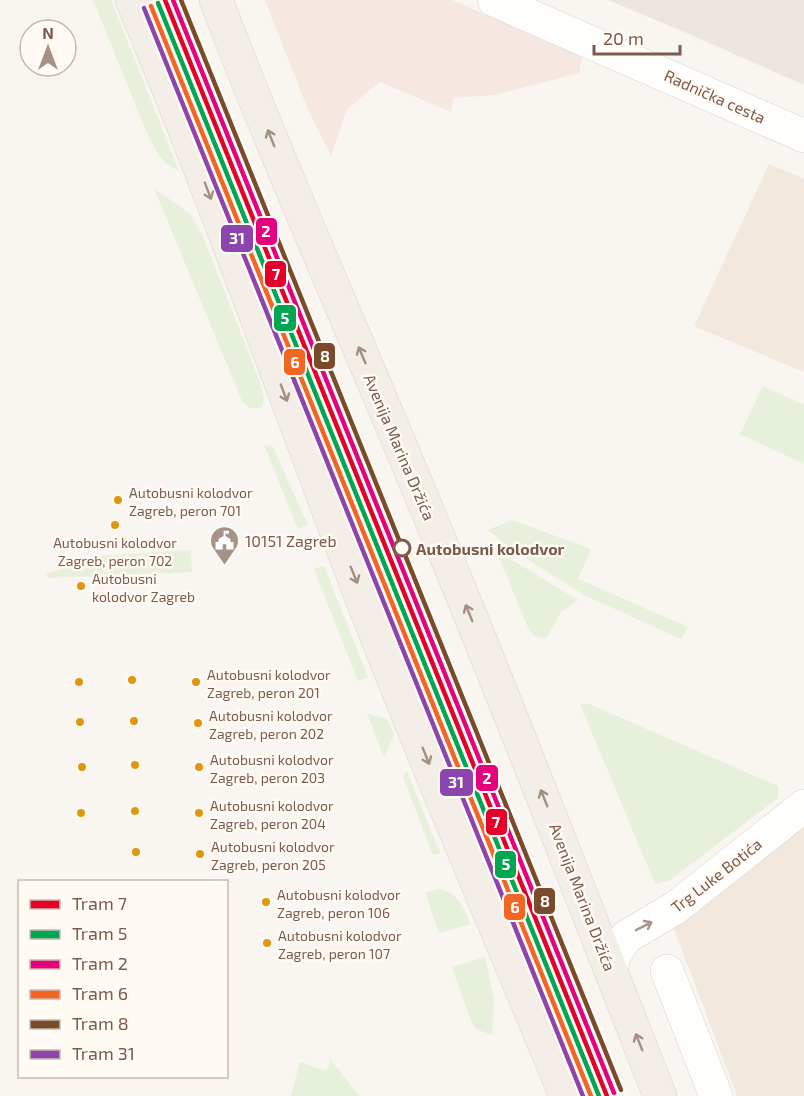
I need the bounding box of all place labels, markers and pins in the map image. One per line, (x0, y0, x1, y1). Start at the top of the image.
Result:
place label: Autobusni kolodvor Zagreb, peron 701 (129, 484, 253, 519)
marker: Autobusni kolodvor Zagreb, peron 701 (112, 494, 124, 506)
marker: Autobusni kolodvor Zagreb, peron 702 (109, 519, 121, 531)
public building icon: 10151 Zagreb (208, 524, 240, 566)
place label: 10151 Zagreb (245, 531, 337, 550)
place label: Autobusni kolodvor Zagreb, peron 702 (53, 534, 177, 569)
marker: Autobusni kolodvor (393, 539, 411, 557)
place label: Autobusni kolodvor (416, 539, 565, 558)
place label: Autobusni kolodvor Zagreb (92, 570, 195, 605)
marker: Autobusni kolodvor Zagreb (75, 580, 87, 592)
place label: Autobusni kolodvor Zagreb, peron 201 (207, 666, 331, 701)
unlabelled marker (126, 674, 138, 686)
unlabelled marker (73, 676, 85, 688)
marker: Autobusni kolodvor Zagreb, peron 201 (190, 676, 202, 688)
place label: Autobusni kolodvor Zagreb, peron 202 (209, 707, 333, 742)
unlabelled marker (128, 715, 140, 727)
unlabelled marker (74, 716, 86, 728)
marker: Autobusni kolodvor Zagreb, peron 202 (192, 717, 204, 729)
place label: Autobusni kolodvor Zagreb, peron 203 (210, 751, 334, 786)
unlabelled marker (129, 759, 141, 771)
unlabelled marker (76, 761, 88, 773)
marker: Autobusni kolodvor Zagreb, peron 203 (193, 761, 205, 773)
place label: Autobusni kolodvor Zagreb, peron 204 (210, 797, 334, 832)
unlabelled marker (129, 805, 141, 817)
unlabelled marker (75, 807, 87, 819)
marker: Autobusni kolodvor Zagreb, peron 204 (193, 807, 205, 819)
place label: Autobusni kolodvor Zagreb, peron 205 (211, 838, 335, 873)
unlabelled marker (130, 846, 142, 858)
marker: Autobusni kolodvor Zagreb, peron 205 (194, 848, 206, 860)
place label: Autobusni kolodvor Zagreb, peron 106 (277, 886, 401, 921)
marker: Autobusni kolodvor Zagreb, peron 106 (260, 896, 272, 908)
place label: Autobusni kolodvor Zagreb, peron 107 (278, 927, 402, 962)
marker: Autobusni kolodvor Zagreb, peron 107 (261, 937, 273, 949)

